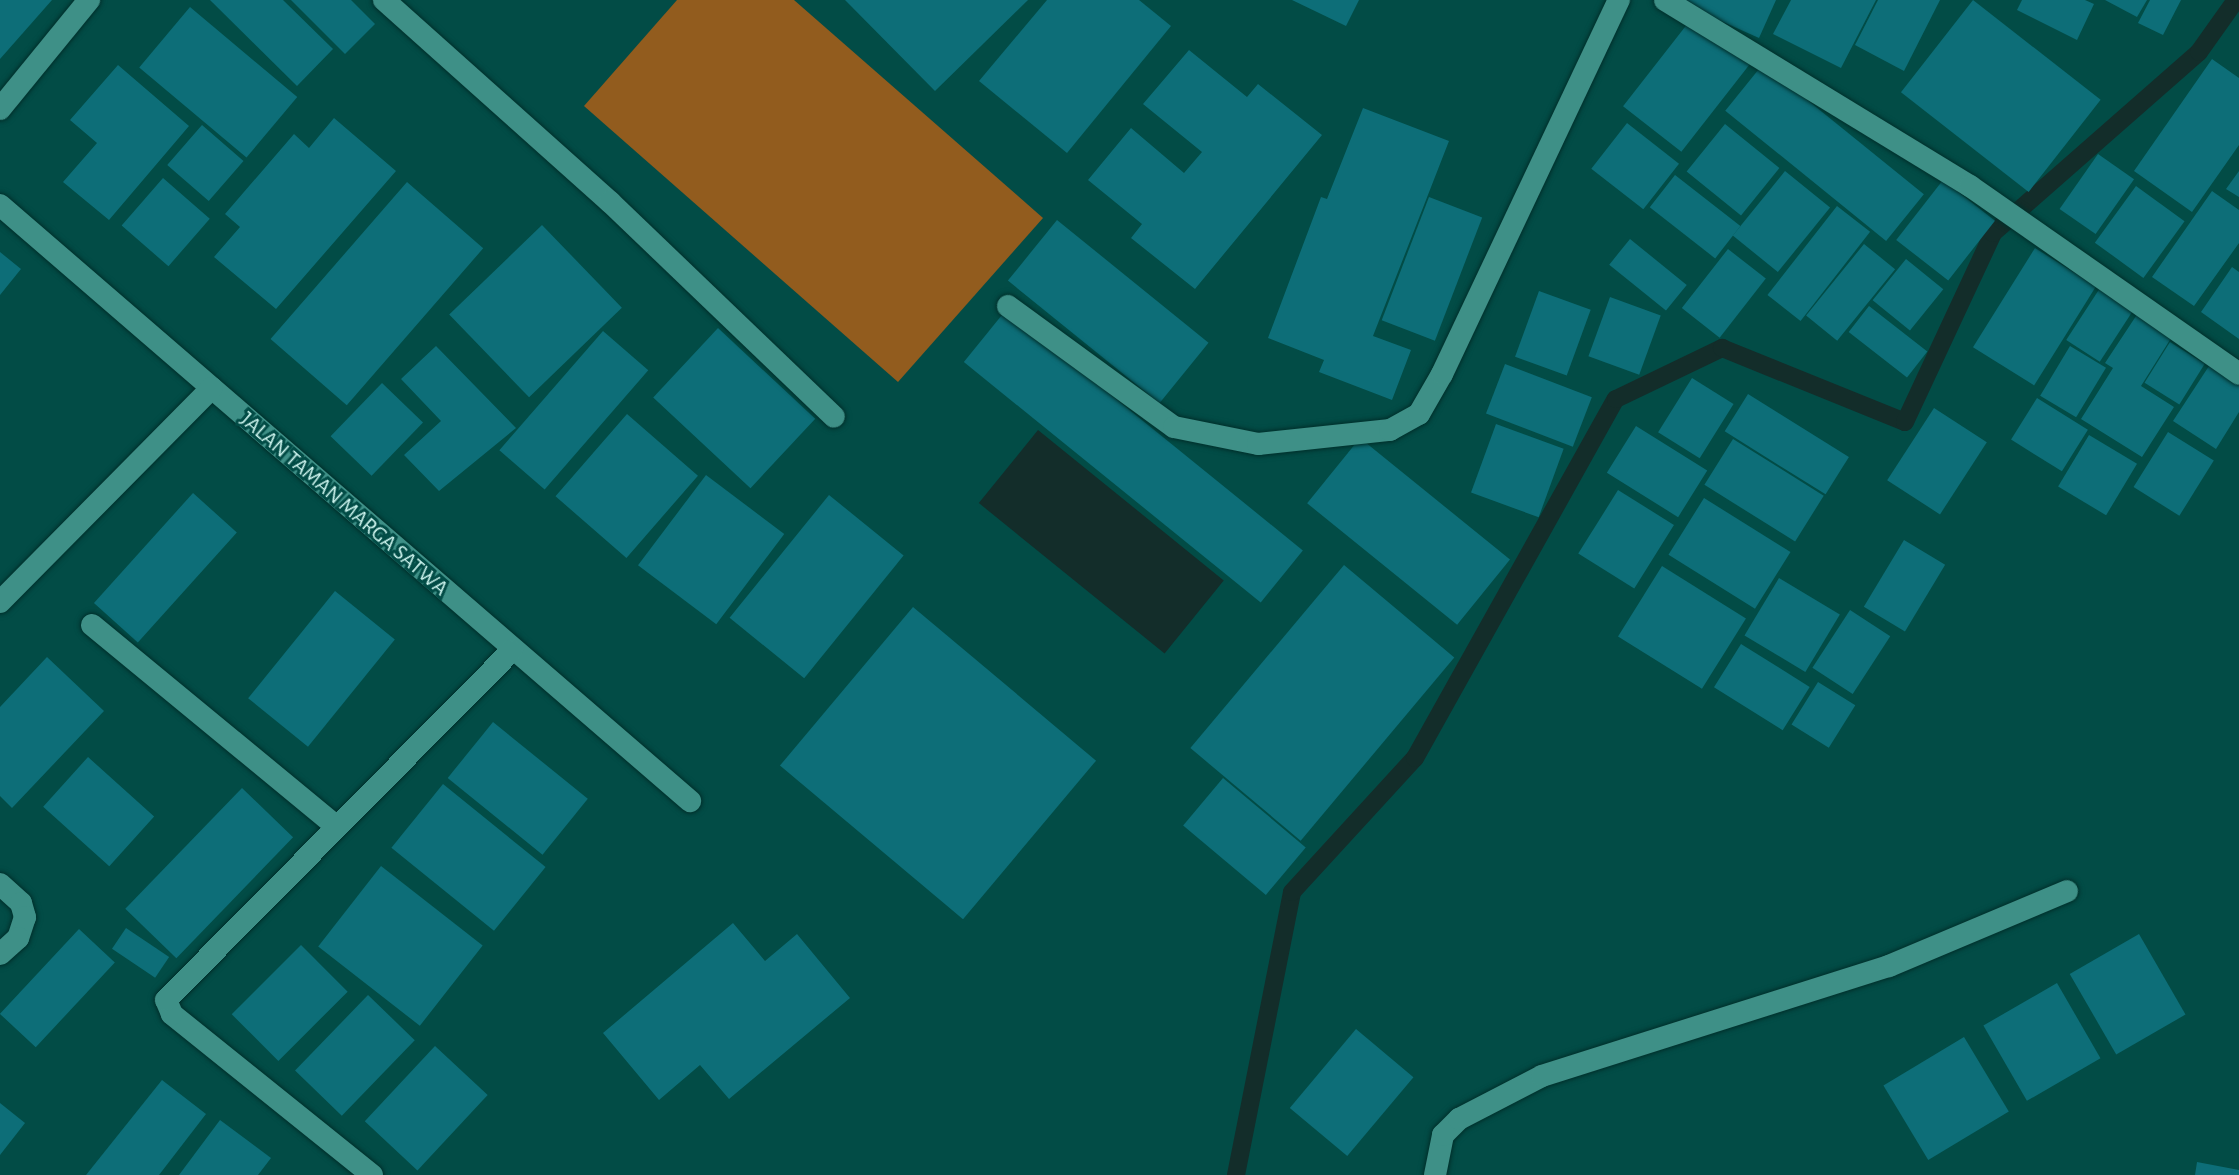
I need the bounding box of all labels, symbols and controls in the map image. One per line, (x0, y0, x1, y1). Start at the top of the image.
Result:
street label: JALAN TAMAN MARGA SATWA (234, 406, 454, 602)

